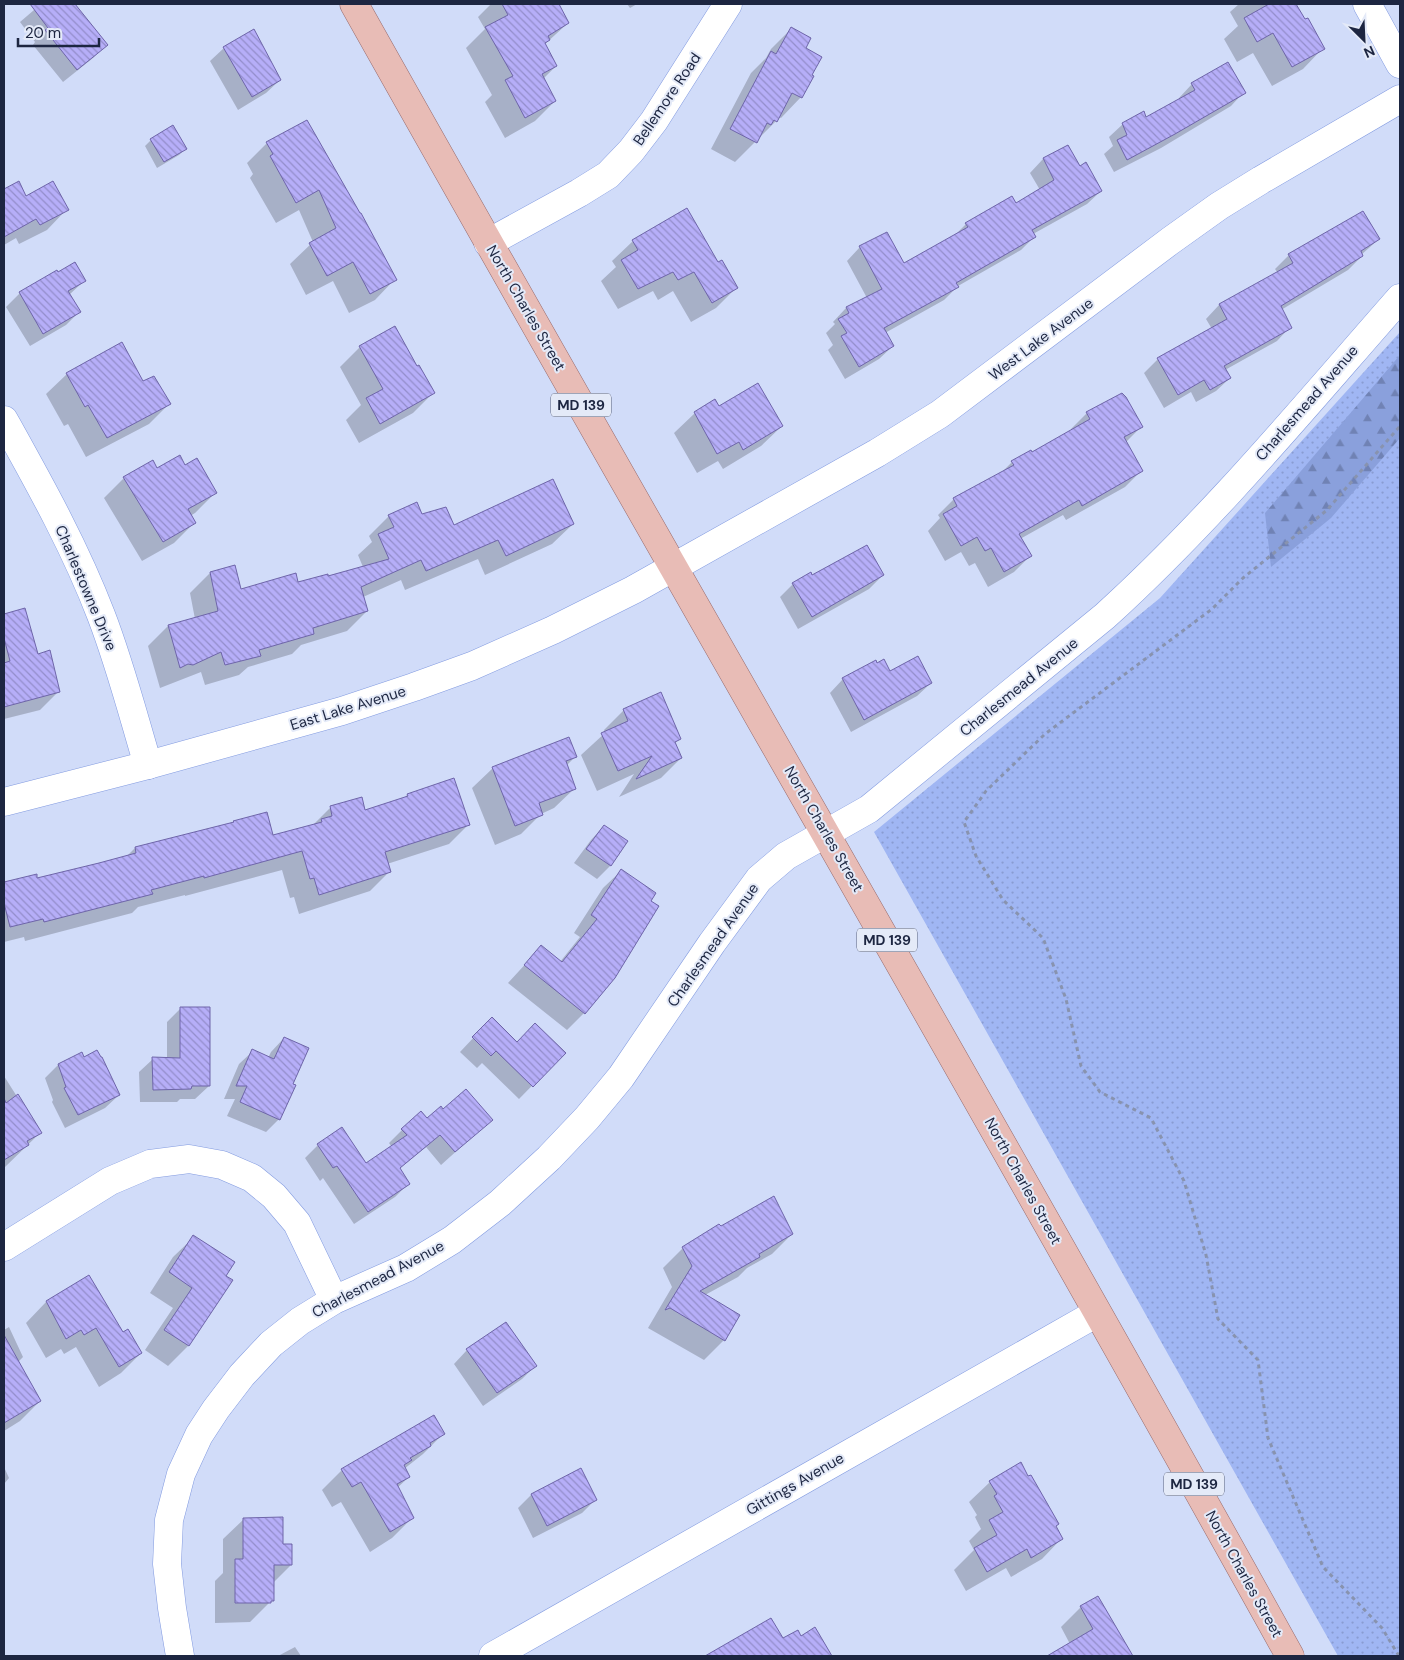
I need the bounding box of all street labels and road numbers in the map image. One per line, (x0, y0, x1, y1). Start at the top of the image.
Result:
street label: Bellemore Road (629, 49, 705, 149)
street label: North Charles Street (482, 241, 570, 375)
street label: West Lake Avenue (985, 293, 1097, 385)
street label: Charlesmead Avenue (1251, 341, 1363, 465)
road number: MD 139 (551, 394, 611, 416)
street label: Charlestowne Drive (51, 522, 121, 654)
street label: Charlesmead Avenue (956, 633, 1082, 741)
street label: East Lake Avenue (288, 681, 408, 735)
street label: North Charles Street (780, 762, 868, 896)
street label: Charlesmead Avenue (663, 879, 763, 1011)
road number: MD 139 (857, 928, 917, 952)
street label: North Charles Street (980, 1114, 1066, 1248)
street label: Charlesmead Avenue (308, 1236, 448, 1322)
street label: Gittings Avenue (742, 1448, 848, 1520)
road number: MD 139 (1164, 1472, 1224, 1496)
street label: North Charles Street (1201, 1507, 1287, 1641)

